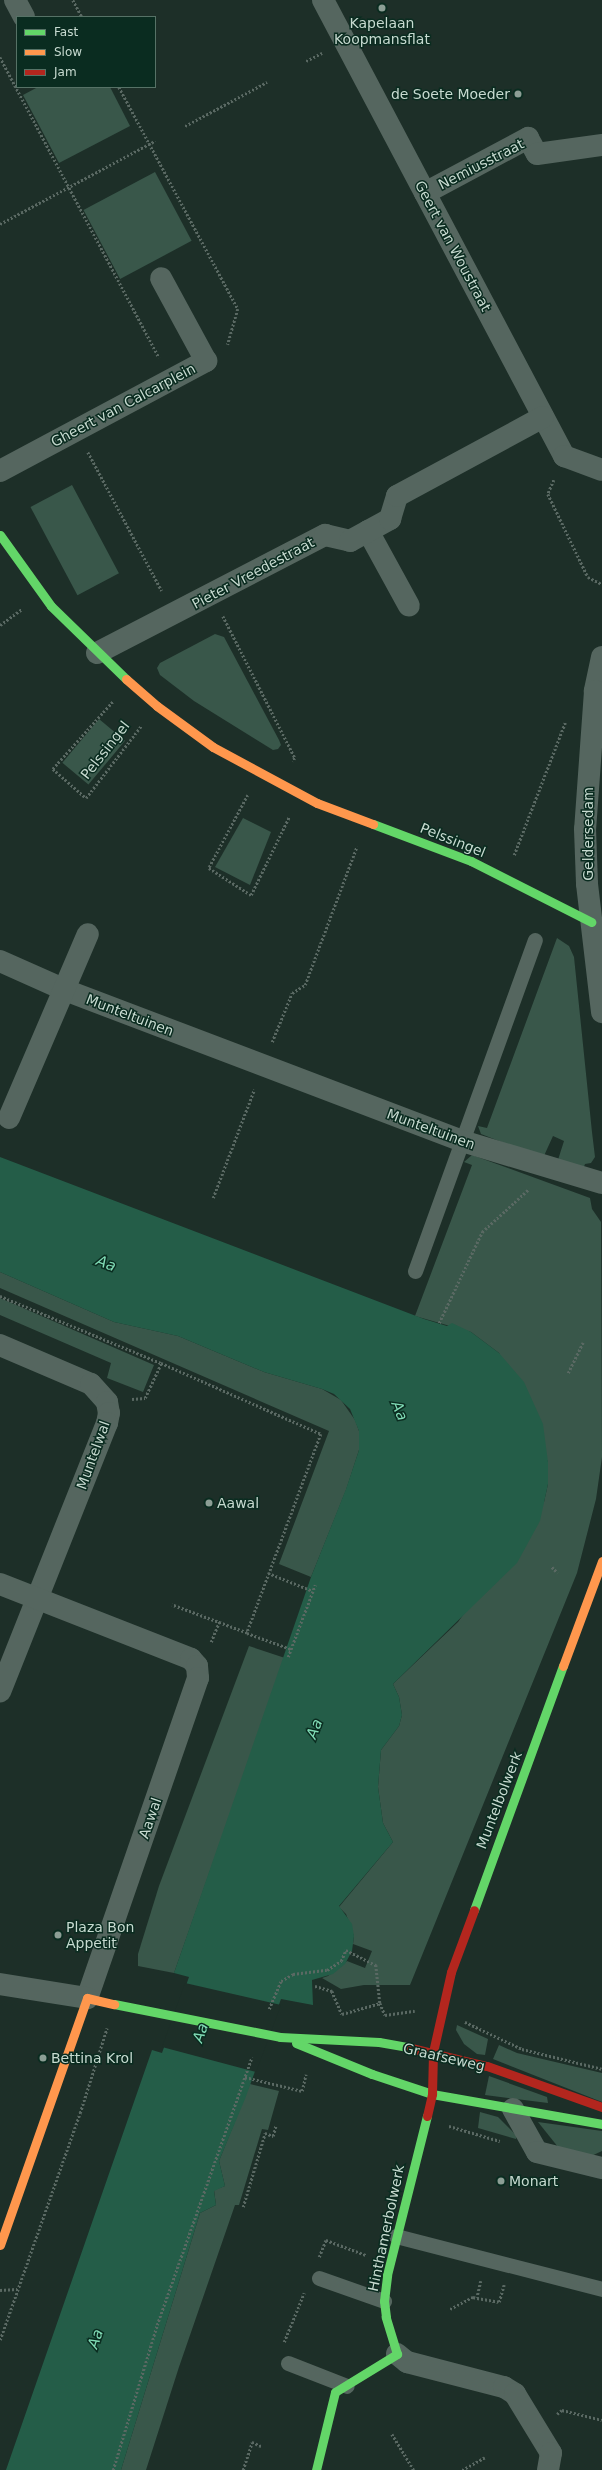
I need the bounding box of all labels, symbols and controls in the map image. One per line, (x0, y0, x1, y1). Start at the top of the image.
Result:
marker: Kapelaan Koopmansflat (377, 3, 387, 13)
place label: Kapelaan Koopmansflat (334, 15, 430, 48)
legend (16, 16, 156, 88)
text: Fast (54, 25, 78, 39)
text: Slow (54, 45, 82, 59)
text: Jam (54, 65, 77, 79)
place label: de Soete Moeder (391, 86, 510, 102)
marker: de Soete Moeder (513, 89, 523, 99)
street label: Nemiusstraat (435, 135, 527, 193)
street label: Geert van Woustraat (411, 178, 495, 314)
street label: Gheert van Calcarplein (48, 360, 198, 450)
street label: Pieter Vreedestraat (189, 534, 317, 612)
street label: Pelssingel (77, 718, 133, 782)
street label: Geldersedam (580, 787, 596, 881)
street label: Pelssingel (418, 819, 488, 861)
street label: Munteltuinen (84, 991, 176, 1039)
street label: Munteltuinen (385, 1105, 477, 1153)
water label: Aa (94, 1252, 118, 1276)
water label: Aa (387, 1399, 411, 1423)
street label: Muntelwal (73, 1418, 113, 1492)
place label: Aawal (217, 1495, 259, 1511)
marker: Aawal (204, 1498, 214, 1508)
water label: Aa (303, 1717, 327, 1741)
street label: Muntelbolwerk (473, 1749, 525, 1851)
street label: Aawal (135, 1795, 165, 1841)
place label: Plaza Bon Appetit (66, 1919, 134, 1952)
marker: Plaza Bon Appetit (53, 1930, 63, 1940)
water label: Aa (189, 2021, 213, 2045)
street label: Graafseweg (401, 2039, 487, 2075)
place label: Bettina Krol (51, 2050, 133, 2066)
marker: Bettina Krol (38, 2053, 48, 2063)
street label: Hinthamerbolwerk (364, 2163, 408, 2293)
place label: Monart (509, 2173, 558, 2189)
marker: Monart (496, 2176, 506, 2186)
water label: Aa (84, 2327, 108, 2351)

